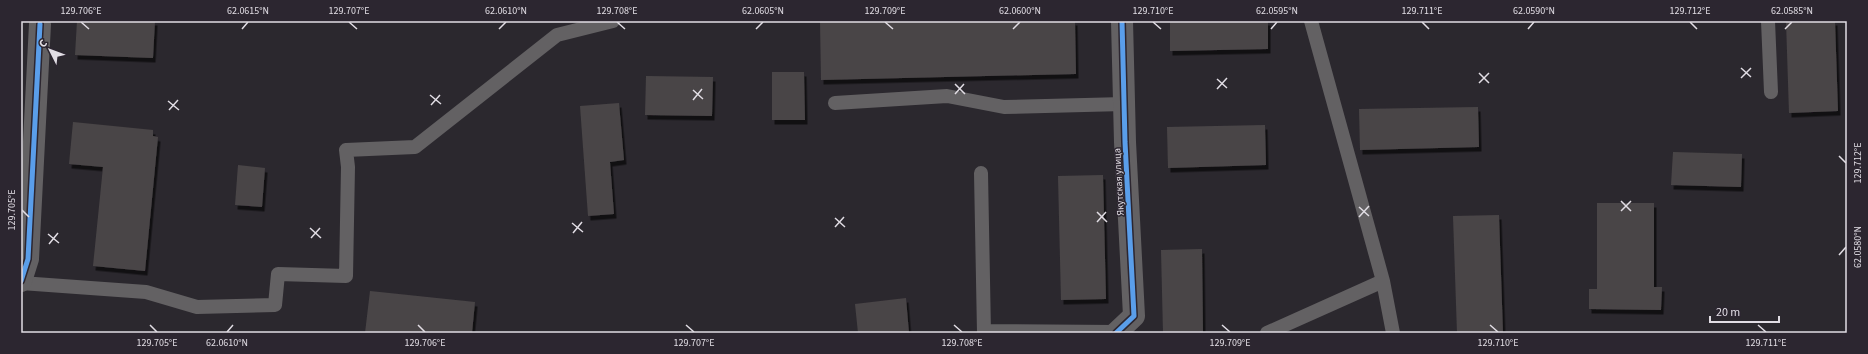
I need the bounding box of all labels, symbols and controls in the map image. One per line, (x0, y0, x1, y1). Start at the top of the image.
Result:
text: 129.706°E (61, 4, 101, 18)
text: 62.0615°N (227, 4, 269, 18)
text: 129.707°E (329, 4, 369, 18)
text: 62.0610°N (485, 4, 527, 18)
text: 129.708°E (597, 4, 637, 18)
text: 62.0605°N (742, 4, 784, 18)
text: 129.709°E (865, 4, 905, 18)
text: 62.0600°N (999, 4, 1041, 18)
text: 129.710°E (1133, 4, 1173, 18)
text: 62.0595°N (1256, 4, 1298, 18)
text: 129.711°E (1402, 4, 1442, 18)
text: 62.0590°N (1513, 4, 1555, 18)
text: 129.712°E (1670, 4, 1710, 18)
text: 62.0585°N (1771, 4, 1813, 18)
north arrow (30, 30, 70, 70)
text: С (35, 36, 51, 51)
text: 129.712°E (1851, 143, 1865, 183)
street label: Якутская улица (1110, 148, 1128, 216)
text: 129.705°E (5, 190, 19, 230)
text: 62.0580°N (1851, 226, 1865, 268)
scale bar (1710, 298, 1779, 324)
text: 20 m (1716, 304, 1740, 321)
text: 129.705°E (137, 336, 177, 350)
text: 62.0610°N (206, 336, 248, 350)
text: 129.706°E (405, 336, 445, 350)
text: 129.707°E (674, 336, 714, 350)
text: 129.708°E (942, 336, 982, 350)
text: 129.709°E (1210, 336, 1250, 350)
text: 129.710°E (1478, 336, 1518, 350)
text: 129.711°E (1746, 336, 1786, 350)

